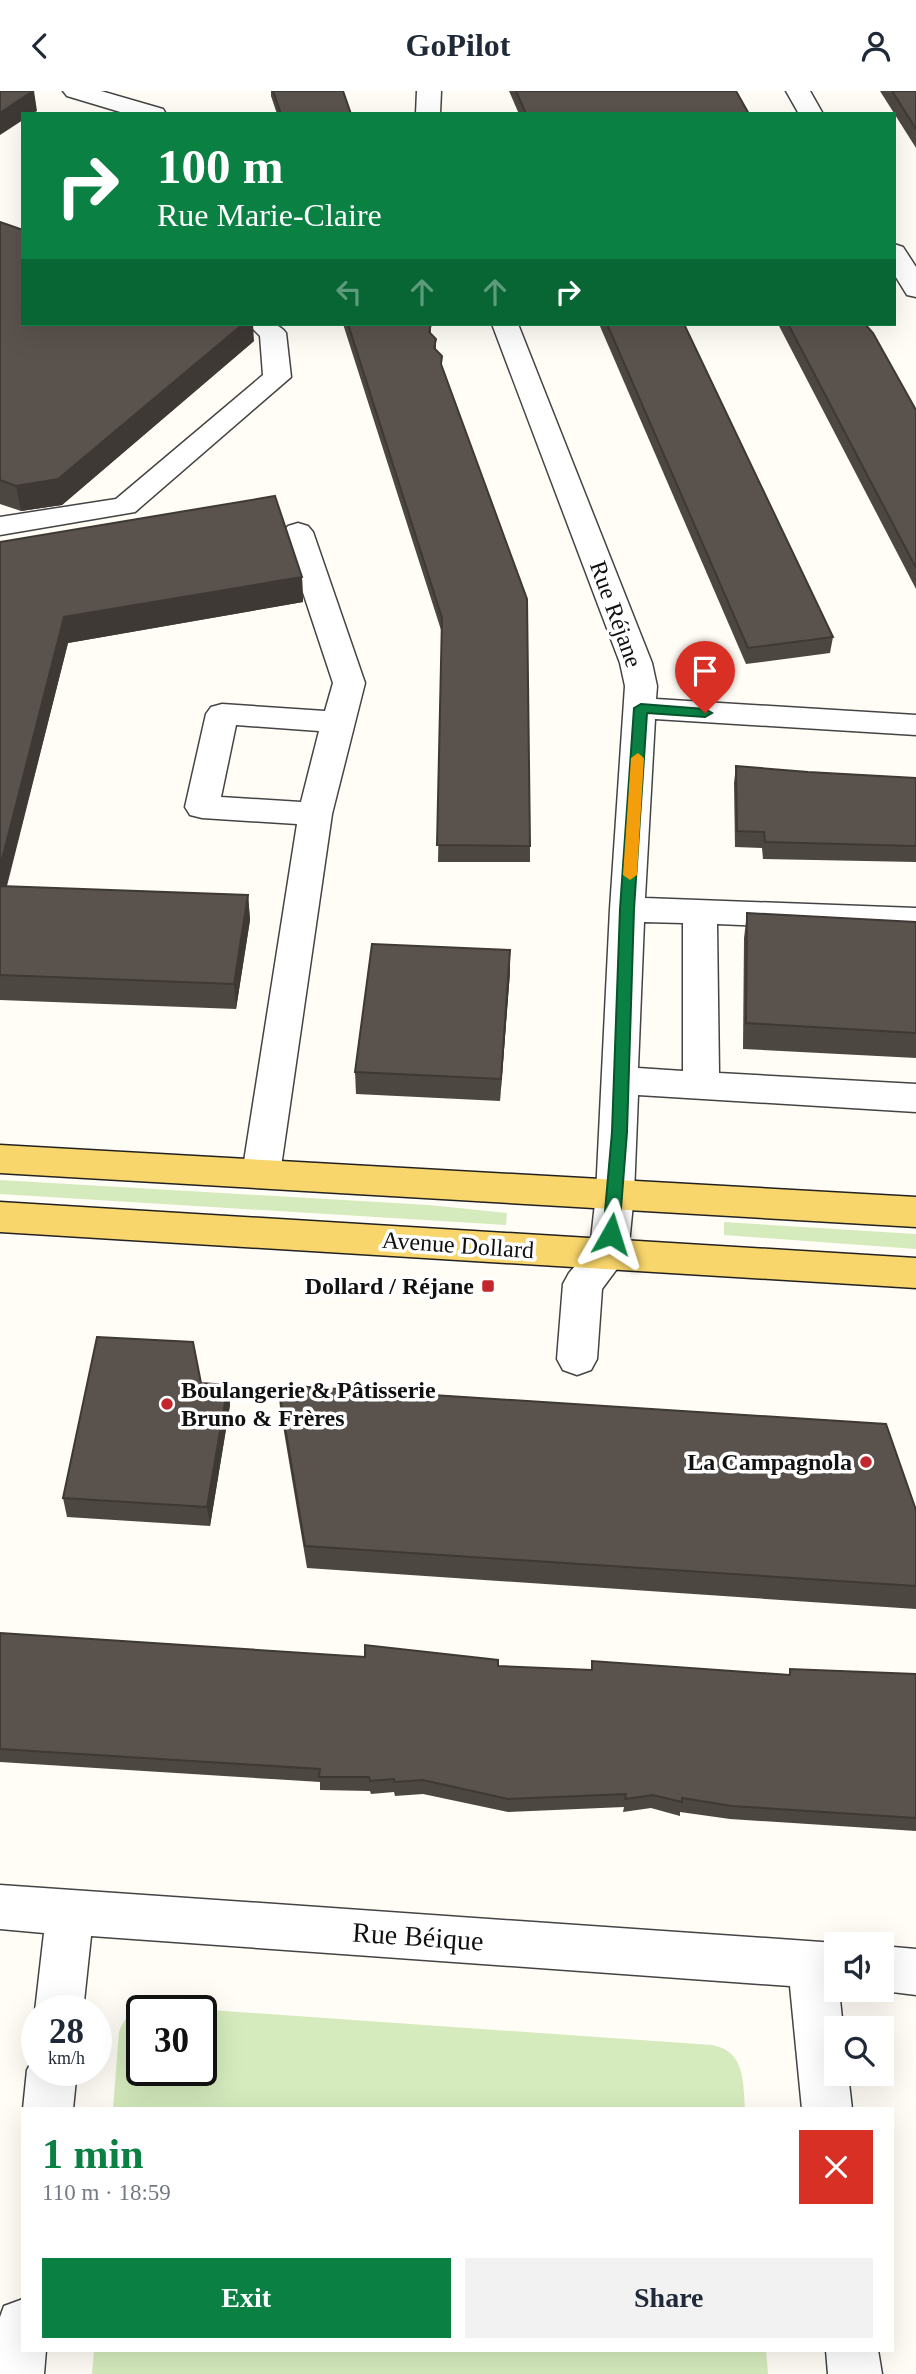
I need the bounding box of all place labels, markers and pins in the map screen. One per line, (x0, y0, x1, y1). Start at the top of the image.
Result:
pin (675, 641, 735, 713)
place label: Dollard / Réjane (305, 1273, 474, 1299)
marker: Dollard / Réjane (480, 1278, 496, 1294)
place label: Boulangerie & Pâtisserie Bruno & Frères (181, 1377, 436, 1431)
marker: Boulangerie & Pâtisserie Bruno & Frères (159, 1396, 175, 1412)
place label: La Campagnola (687, 1449, 852, 1475)
marker: La Campagnola (858, 1454, 874, 1470)

